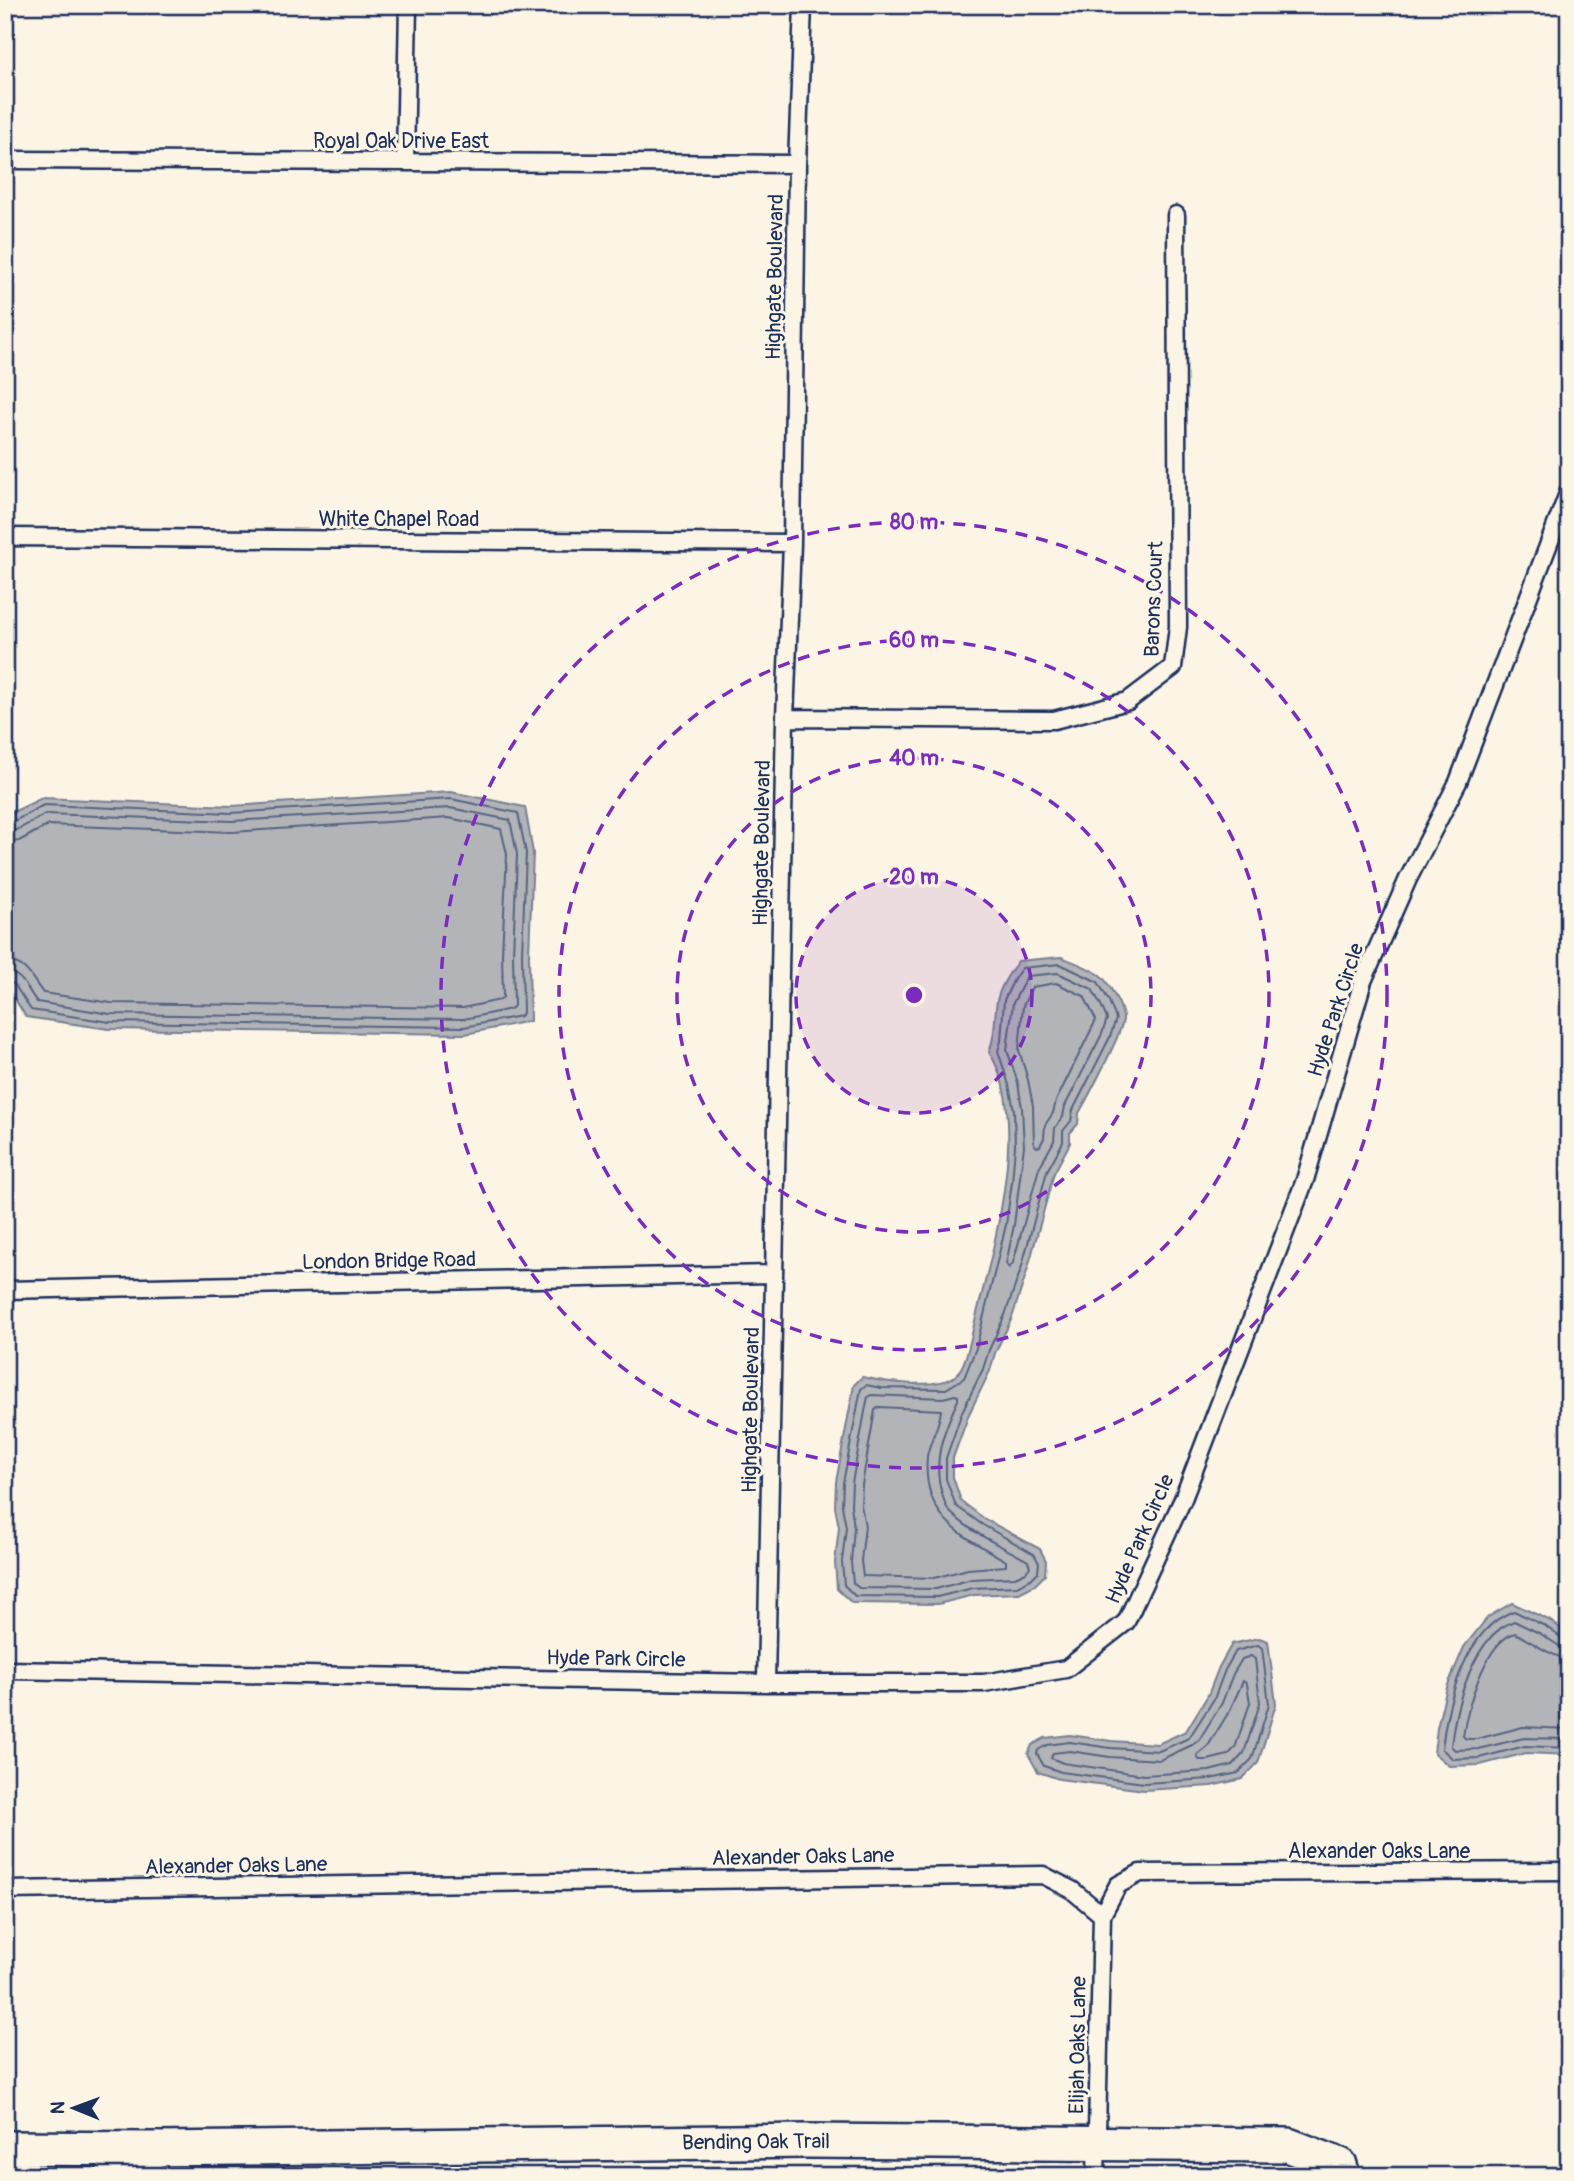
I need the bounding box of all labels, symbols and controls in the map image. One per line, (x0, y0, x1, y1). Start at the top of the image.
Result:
street label: Royal Oak Drive East (313, 128, 490, 155)
street label: Highgate Boulevard (760, 194, 790, 360)
street label: White Chapel Road (319, 506, 480, 533)
text: 80 m (890, 509, 938, 536)
street label: Barons Court (1138, 540, 1170, 657)
text: 60 m (889, 627, 939, 654)
text: 40 m (889, 745, 939, 772)
street label: Highgate Boulevard (747, 760, 777, 926)
text: 20 m (889, 864, 939, 891)
street label: Hyde Park Circle (1302, 939, 1371, 1080)
centre of rings (902, 983, 926, 1007)
street label: London Bridge Road (302, 1246, 476, 1276)
street label: Highgate Boulevard (736, 1327, 766, 1493)
street label: Hyde Park Circle (1099, 1469, 1181, 1608)
street label: Hyde Park Circle (546, 1644, 686, 1674)
street label: Alexander Oaks Lane (1288, 1838, 1471, 1865)
street label: Alexander Oaks Lane (712, 1842, 895, 1872)
street label: Alexander Oaks Lane (145, 1851, 328, 1881)
street label: Elijah Oaks Lane (1063, 1975, 1093, 2114)
north arrow (38, 2072, 108, 2142)
text: N (46, 2101, 70, 2114)
street label: Bending Oak Trail (682, 2127, 830, 2156)

